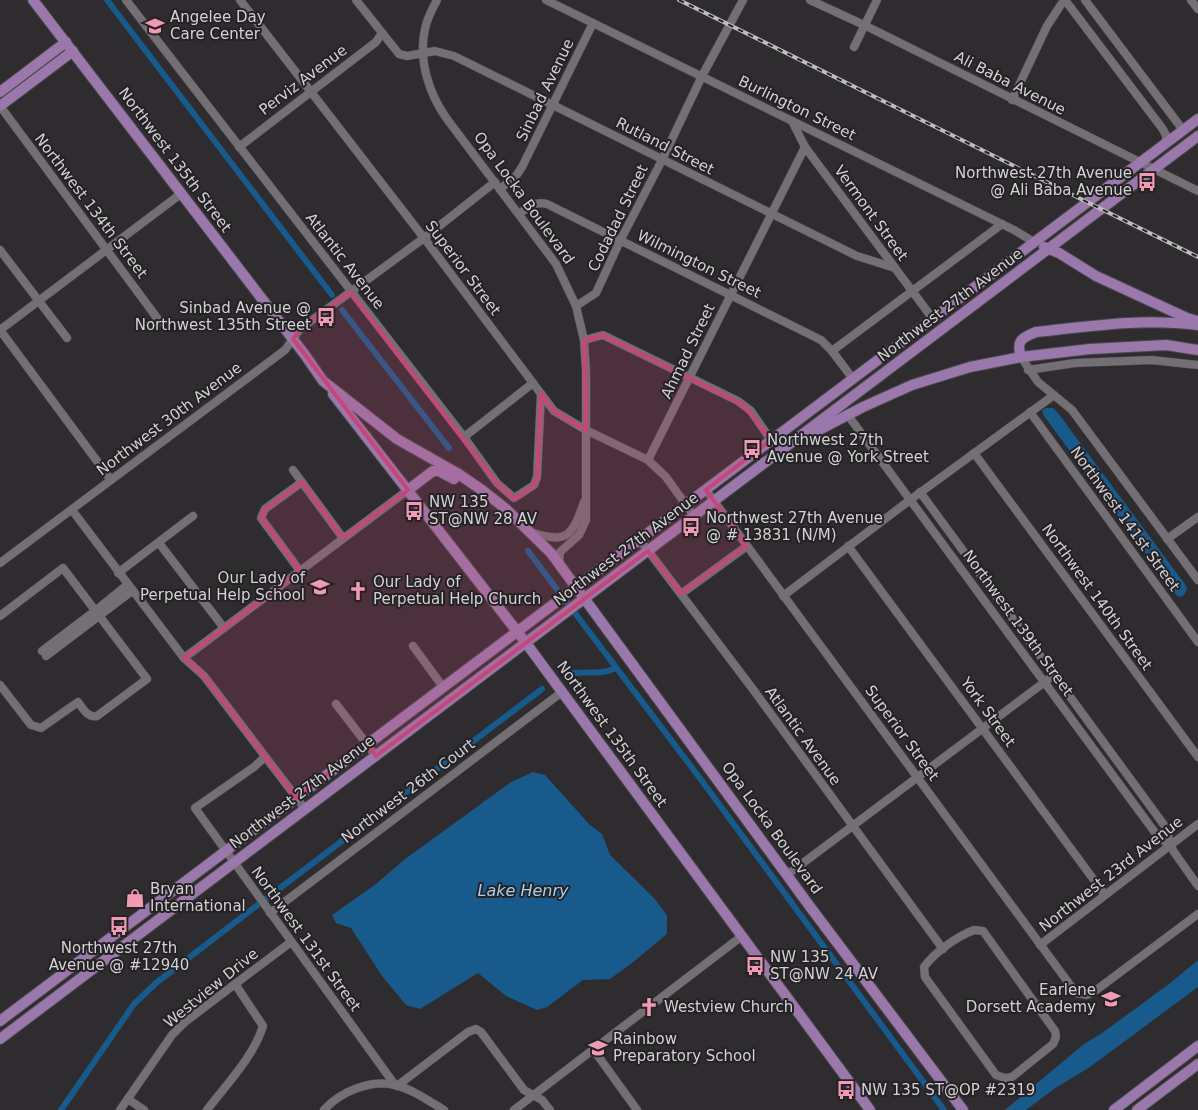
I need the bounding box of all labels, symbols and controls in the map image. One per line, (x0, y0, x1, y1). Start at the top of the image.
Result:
place label: Angelee Day Care Center (170, 8, 266, 43)
school or university icon: Angelee Day Care Center (144, 15, 166, 37)
street label: Sinbad Avenue (512, 36, 578, 144)
street label: Perviz Avenue (256, 41, 350, 119)
street label: Ali Baba Avenue (952, 47, 1068, 119)
street label: Burlington Street (735, 72, 859, 144)
street label: Northwest 135th Street (115, 84, 235, 236)
street label: Rutland Street (613, 113, 717, 179)
street label: Opa Locka Boulevard (470, 128, 578, 268)
street label: Northwest 134th Street (31, 130, 151, 282)
street label: Codadad Street (584, 161, 652, 275)
street label: Vermont Street (830, 162, 912, 264)
place label: Northwest 27th Avenue @ Ali Baba Avenue (955, 164, 1132, 199)
bus stop icon: Northwest 27th Avenue @ Ali Baba Avenue (1136, 171, 1158, 193)
street label: Atlantic Avenue (302, 209, 388, 313)
street label: Superior Street (422, 217, 505, 319)
street label: Wilmington Street (634, 226, 764, 302)
street label: Northwest 27th Avenue (874, 245, 1026, 365)
place label: Sinbad Avenue @ Northwest 135th Street (135, 299, 311, 334)
street label: Ahmad Street (657, 300, 719, 401)
bus stop icon: Sinbad Avenue @ Northwest 135th Street (315, 306, 337, 328)
street label: Northwest 30th Avenue (93, 359, 245, 479)
place label: Northwest 27th Avenue @ York Street (767, 431, 929, 466)
bus stop icon: Northwest 27th Avenue @ York Street (741, 438, 763, 460)
street label: Northwest 141st Street (1066, 443, 1184, 595)
street label: Northwest 27th Avenue (550, 489, 702, 609)
place label: NW 135 ST@NW 28 AV (429, 493, 538, 528)
bus stop icon: NW 135 ST@NW 28 AV (403, 500, 425, 522)
place label: Northwest 27th Avenue @ # 13831 (N/M) (706, 509, 883, 544)
bus stop icon: Northwest 27th Avenue @ # 13831 (N/M) (680, 516, 702, 538)
street label: Northwest 140th Street (1038, 520, 1156, 674)
street label: Northwest 139th Street (959, 546, 1077, 700)
place label: Our Lady of Perpetual Help School (140, 569, 306, 604)
place label: Our Lady of Perpetual Help Church (373, 573, 541, 608)
school or university icon: Our Lady of Perpetual Help School (309, 576, 331, 598)
church icon: Our Lady of Perpetual Help Church (347, 580, 369, 602)
street label: Northwest 135th Street (553, 657, 671, 811)
street label: York Street (956, 673, 1019, 750)
street label: Superior Street (861, 682, 943, 784)
street label: Atlantic Avenue (761, 683, 845, 789)
street label: Northwest 27th Avenue (226, 732, 378, 852)
street label: Northwest 26th Court (338, 735, 478, 847)
street label: Opa Locka Boulevard (718, 758, 826, 898)
street label: Northwest 23rd Avenue (1036, 812, 1186, 936)
street label: Northwest 131st Street (247, 863, 365, 1015)
place label: Bryan International (150, 880, 246, 915)
water label: Lake Henry (478, 881, 569, 900)
shop icon: Bryan International (124, 887, 146, 909)
bus stop icon: Northwest 27th Avenue @ #12940 (108, 915, 130, 937)
place label: Northwest 27th Avenue @ #12940 (49, 939, 189, 974)
street label: Westview Drive (160, 944, 262, 1032)
place label: NW 135 ST@NW 24 AV (770, 948, 879, 983)
bus stop icon: NW 135 ST@NW 24 AV (744, 955, 766, 977)
place label: Earlene Dorsett Academy (966, 981, 1096, 1016)
school or university icon: Earlene Dorsett Academy (1100, 988, 1122, 1010)
church icon: Westview Church (638, 996, 660, 1018)
place label: Westview Church (664, 998, 793, 1016)
place label: Rainbow Preparatory School (613, 1030, 756, 1065)
school or university icon: Rainbow Preparatory School (587, 1037, 609, 1059)
bus stop icon: NW 135 ST@OP #2319 (835, 1079, 857, 1101)
place label: NW 135 ST@OP #2319 (861, 1081, 1035, 1099)

